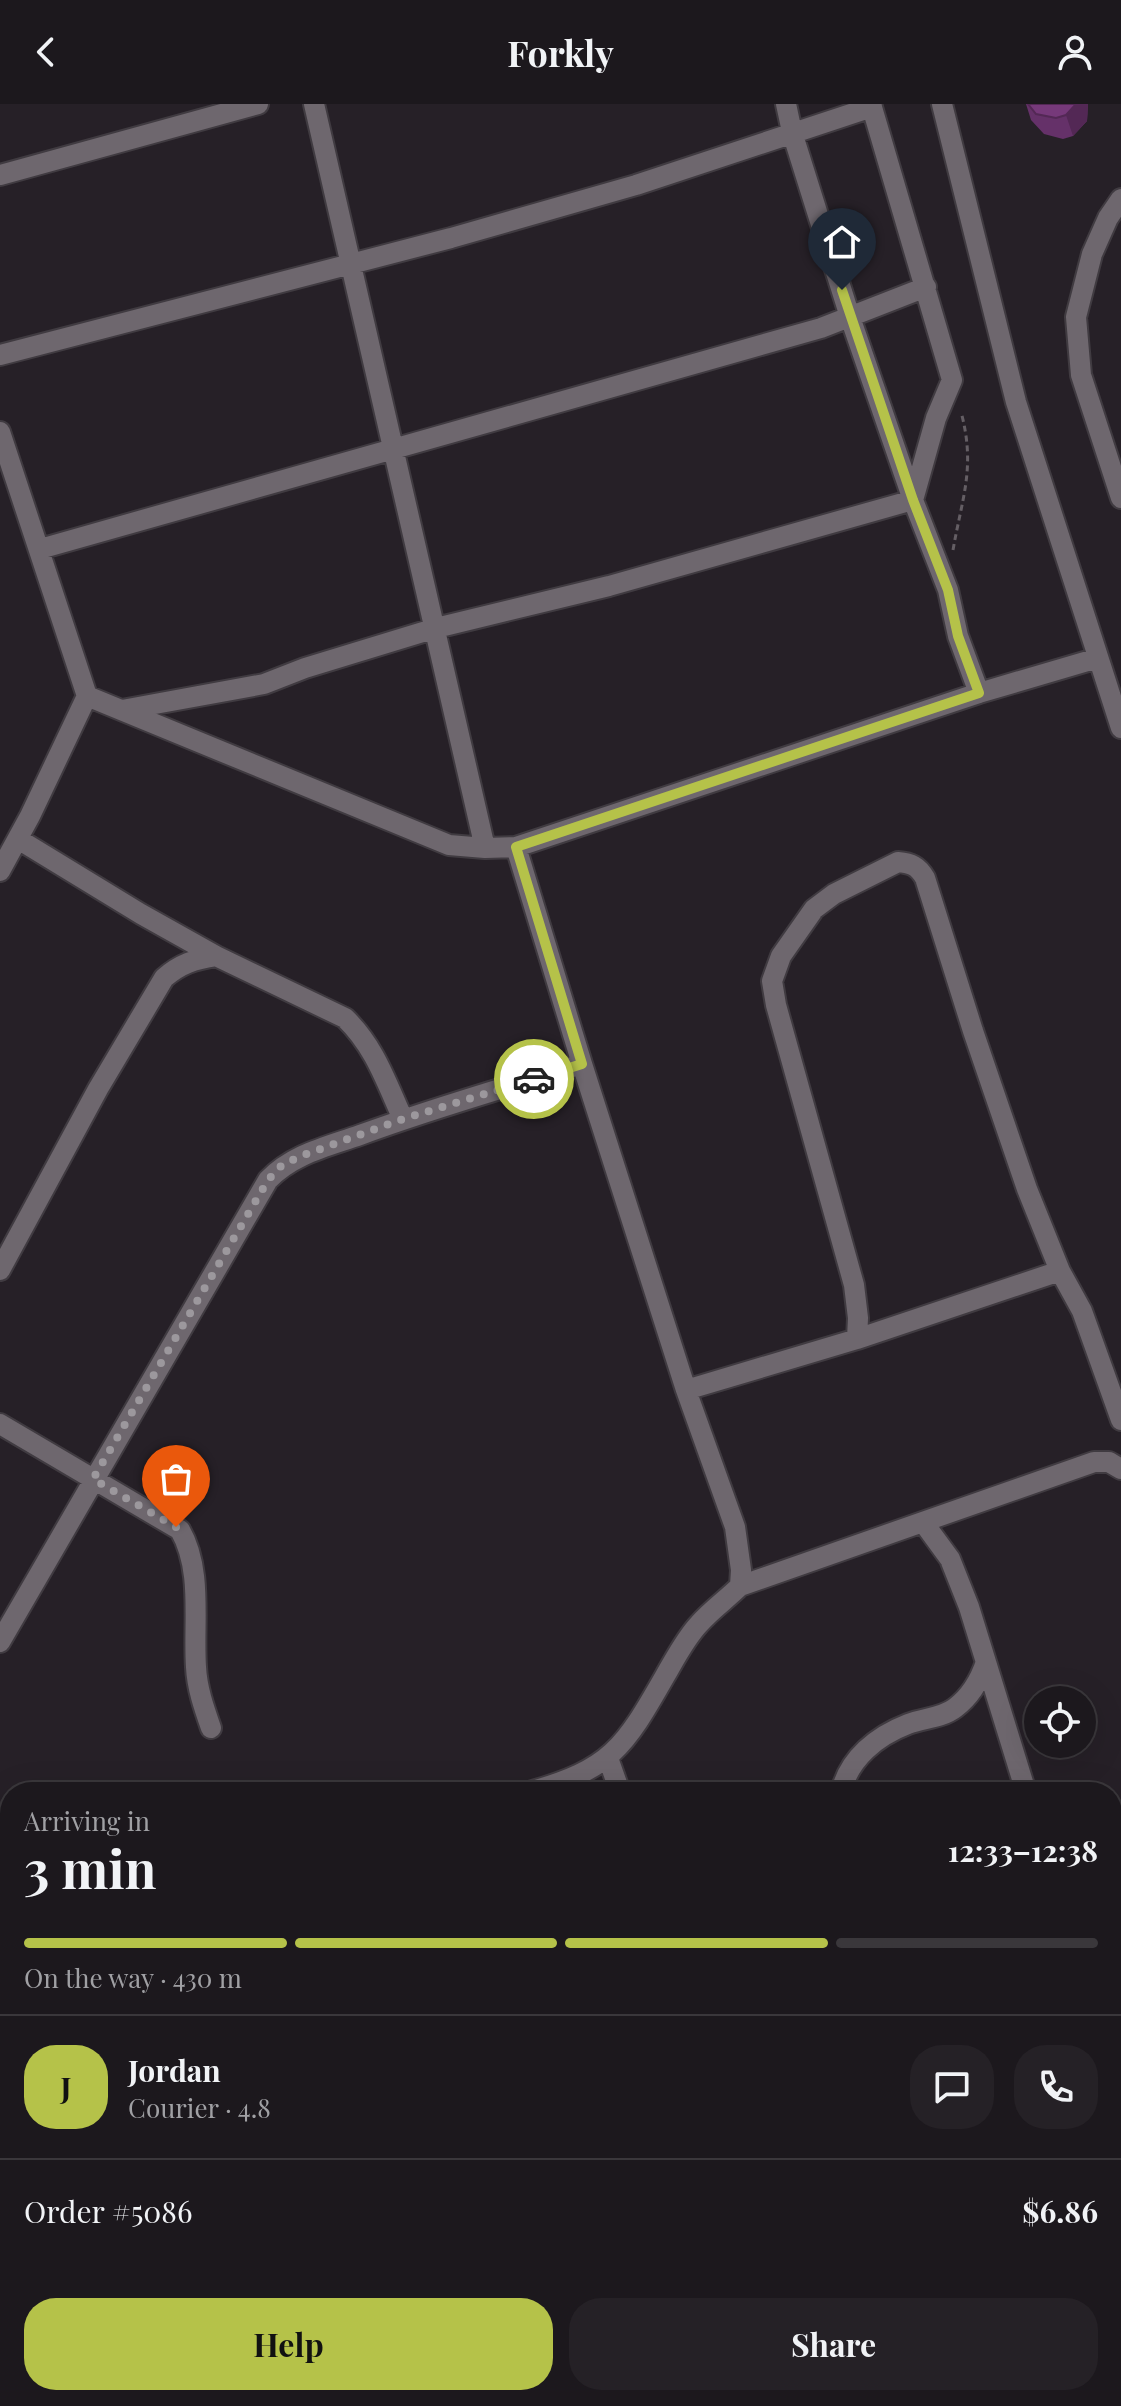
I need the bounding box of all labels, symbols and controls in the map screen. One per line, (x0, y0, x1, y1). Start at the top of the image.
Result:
text: Forkly (507, 28, 614, 76)
icon: back (24, 30, 68, 74)
icon: person (1053, 30, 1097, 74)
pin (808, 208, 876, 290)
icon: home (820, 220, 864, 264)
courier (494, 1039, 574, 1119)
icon: car (512, 1057, 556, 1101)
pin (142, 1445, 210, 1527)
icon: bag (154, 1457, 198, 1501)
map controls (1024, 1686, 1096, 1758)
button: locate (1024, 1686, 1096, 1758)
text: Arriving in (24, 1803, 150, 1838)
text: 12:33–12:38 (948, 1830, 1098, 1870)
text: 3 min (24, 1833, 157, 1902)
text: On the way · 430 m (24, 1960, 242, 1995)
button: chat (910, 2045, 994, 2129)
button: phone (1014, 2045, 1098, 2129)
text: Jordan (128, 2050, 221, 2090)
text: J (61, 2067, 71, 2107)
text: Courier · 4.8 (128, 2090, 271, 2125)
text: Order #5086 (24, 2191, 192, 2231)
text: $6.86 (1022, 2191, 1098, 2231)
button: Help (24, 2298, 553, 2390)
button: Share (569, 2298, 1098, 2390)

